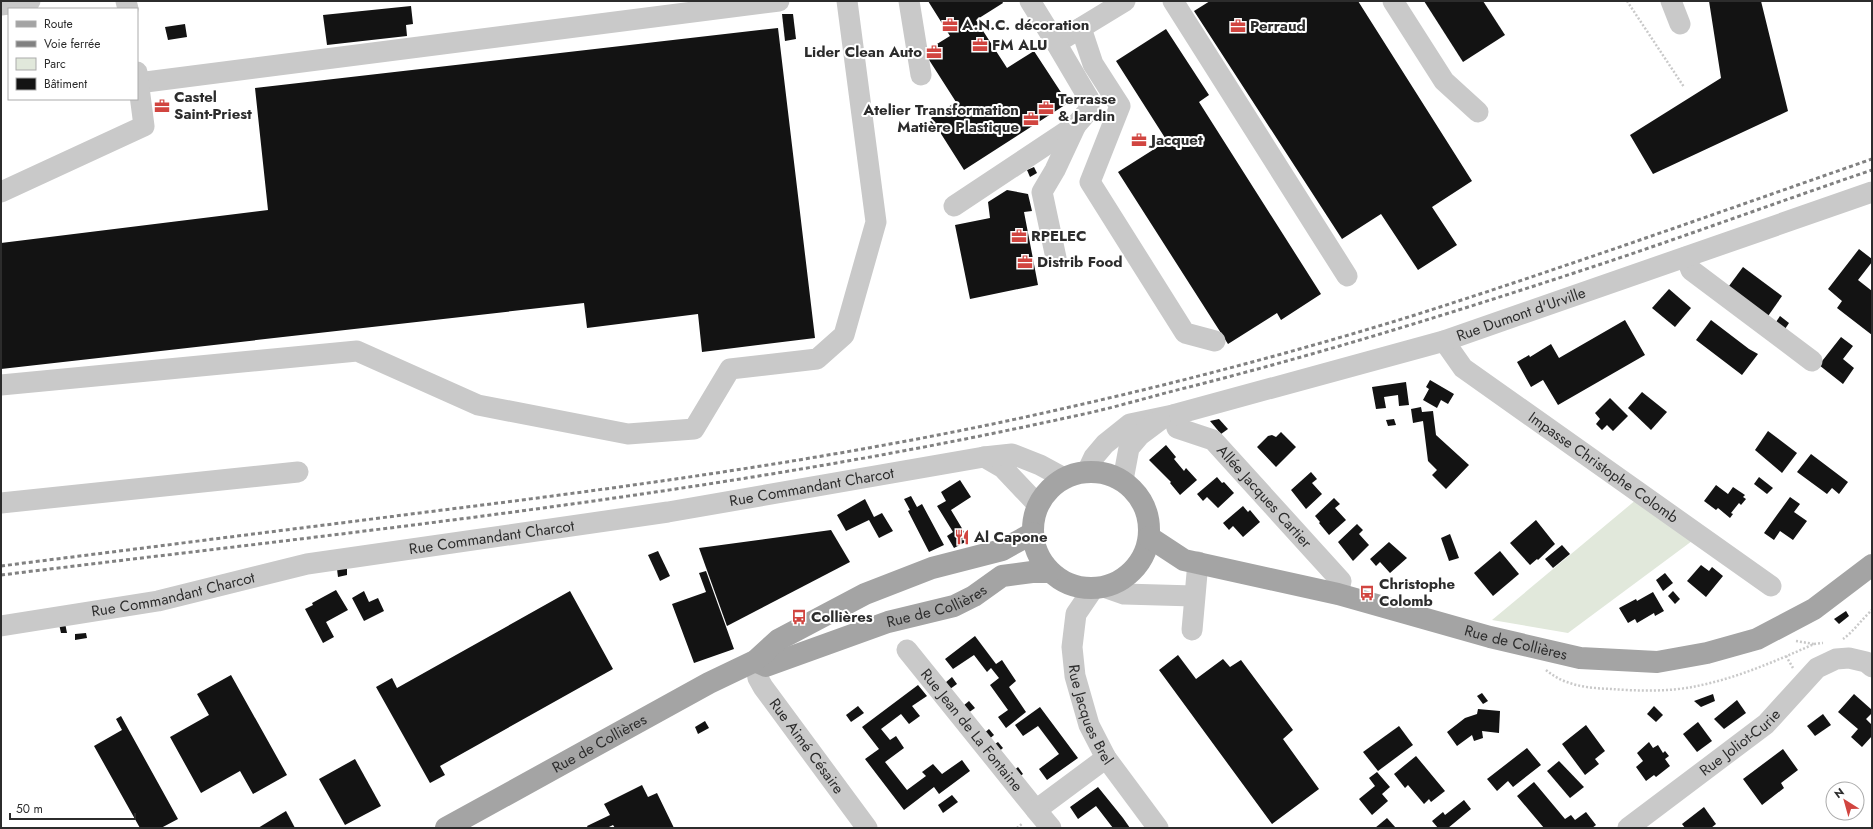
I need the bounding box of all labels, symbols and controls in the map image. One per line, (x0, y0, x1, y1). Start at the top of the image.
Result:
legend (8, 8, 138, 100)
place label: A.N.C. décoration (961, 14, 1089, 36)
text: Route (44, 15, 73, 33)
place label: Perraud (1250, 15, 1306, 37)
office icon: A.N.C. décoration (941, 16, 959, 34)
office icon: Perraud (1229, 17, 1247, 35)
place label: FM ALU (992, 34, 1048, 56)
text: Voie ferrée (44, 35, 100, 53)
office icon: FM ALU (971, 36, 989, 54)
place label: Lider Clean Auto (804, 41, 922, 63)
office icon: Lider Clean Auto (925, 43, 943, 61)
text: Parc (44, 55, 66, 73)
text: Bâtiment (44, 75, 87, 93)
place label: Castel Saint-Priest (174, 86, 252, 125)
place label: Terrasse & Jardin (1058, 88, 1117, 127)
office icon: Castel Saint-Priest (153, 97, 171, 115)
place label: Atelier Transformation Matière Plastique (862, 99, 1019, 138)
office icon: Terrasse & Jardin (1037, 99, 1055, 117)
office icon: Atelier Transformation Matière Plastique (1022, 110, 1040, 128)
place label: Jacquet (1148, 129, 1203, 151)
office icon: Jacquet (1130, 131, 1148, 149)
place label: RPELEC (1031, 225, 1087, 247)
office icon: RPELEC (1010, 227, 1028, 245)
place label: Distrib Food (1037, 251, 1123, 273)
office icon: Distrib Food (1016, 253, 1034, 271)
street label: Rue Dumont d'Urville (1453, 281, 1589, 347)
street label: Impasse Christophe Colomb (1524, 406, 1683, 529)
street label: Allée Jacques Cartier (1212, 440, 1318, 554)
street label: Rue Commandant Charcot (728, 462, 896, 512)
street label: Rue Commandant Charcot (408, 515, 576, 560)
place label: Al Capone (973, 526, 1048, 548)
restaurant icon: Al Capone (953, 528, 971, 546)
street label: Rue Commandant Charcot (90, 566, 257, 622)
place label: Christophe Colomb (1379, 573, 1456, 612)
street label: Rue de Collières (884, 579, 991, 633)
bus stop icon: Christophe Colomb (1358, 584, 1376, 602)
place label: Collières (811, 606, 873, 628)
bus stop icon: Collières (790, 608, 808, 626)
street label: Rue de Collières (1462, 619, 1569, 666)
street label: Rue Jacques Brel (1063, 663, 1119, 770)
street label: Rue Jean de La Fontaine (915, 664, 1028, 797)
street label: Rue Aimé Césaire (764, 694, 849, 799)
street label: Rue Joliot-Curie (1695, 704, 1786, 781)
street label: Rue de Collières (548, 709, 651, 779)
north arrow (1825, 781, 1865, 821)
text: N (1831, 784, 1847, 802)
scale bar (10, 795, 135, 821)
text: 50 m (16, 800, 43, 818)

